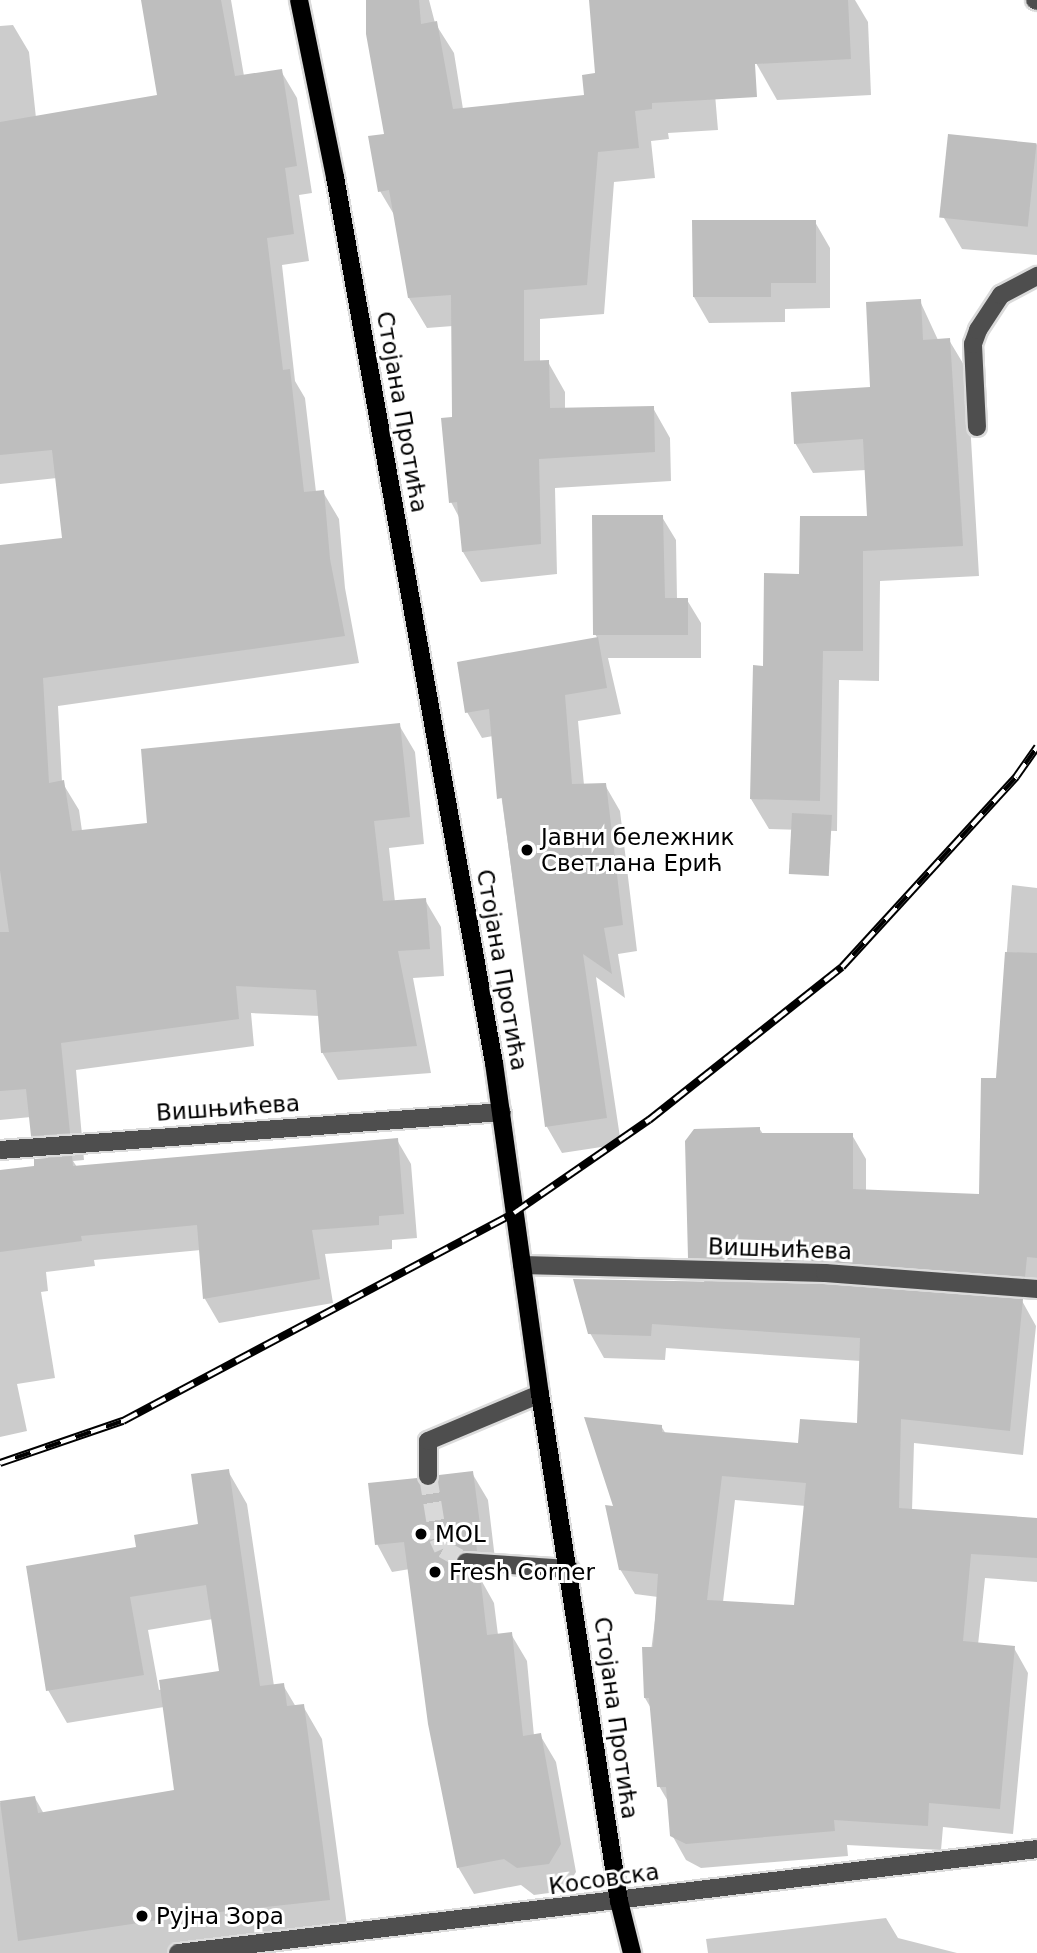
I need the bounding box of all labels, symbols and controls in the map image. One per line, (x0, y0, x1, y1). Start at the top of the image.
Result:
street label: Стојана Протића (371, 309, 433, 515)
place label: Јавни бележник Светлана Ерић (541, 823, 735, 877)
marker: Јавни бележник Светлана Ерић (519, 842, 535, 858)
street label: Стојана Протића (471, 867, 533, 1073)
street label: Вишњићева (155, 1089, 301, 1127)
street label: Вишњићева (707, 1233, 853, 1265)
place label: MOL (435, 1520, 486, 1548)
marker: MOL (413, 1526, 429, 1542)
place label: Fresh Corner (449, 1558, 595, 1586)
marker: Fresh Corner (427, 1564, 443, 1580)
street label: Стојана Протића (588, 1615, 644, 1821)
street label: Косовска (547, 1858, 661, 1900)
place label: Рујна Зора (156, 1902, 284, 1930)
marker: Рујна Зора (134, 1908, 150, 1924)

